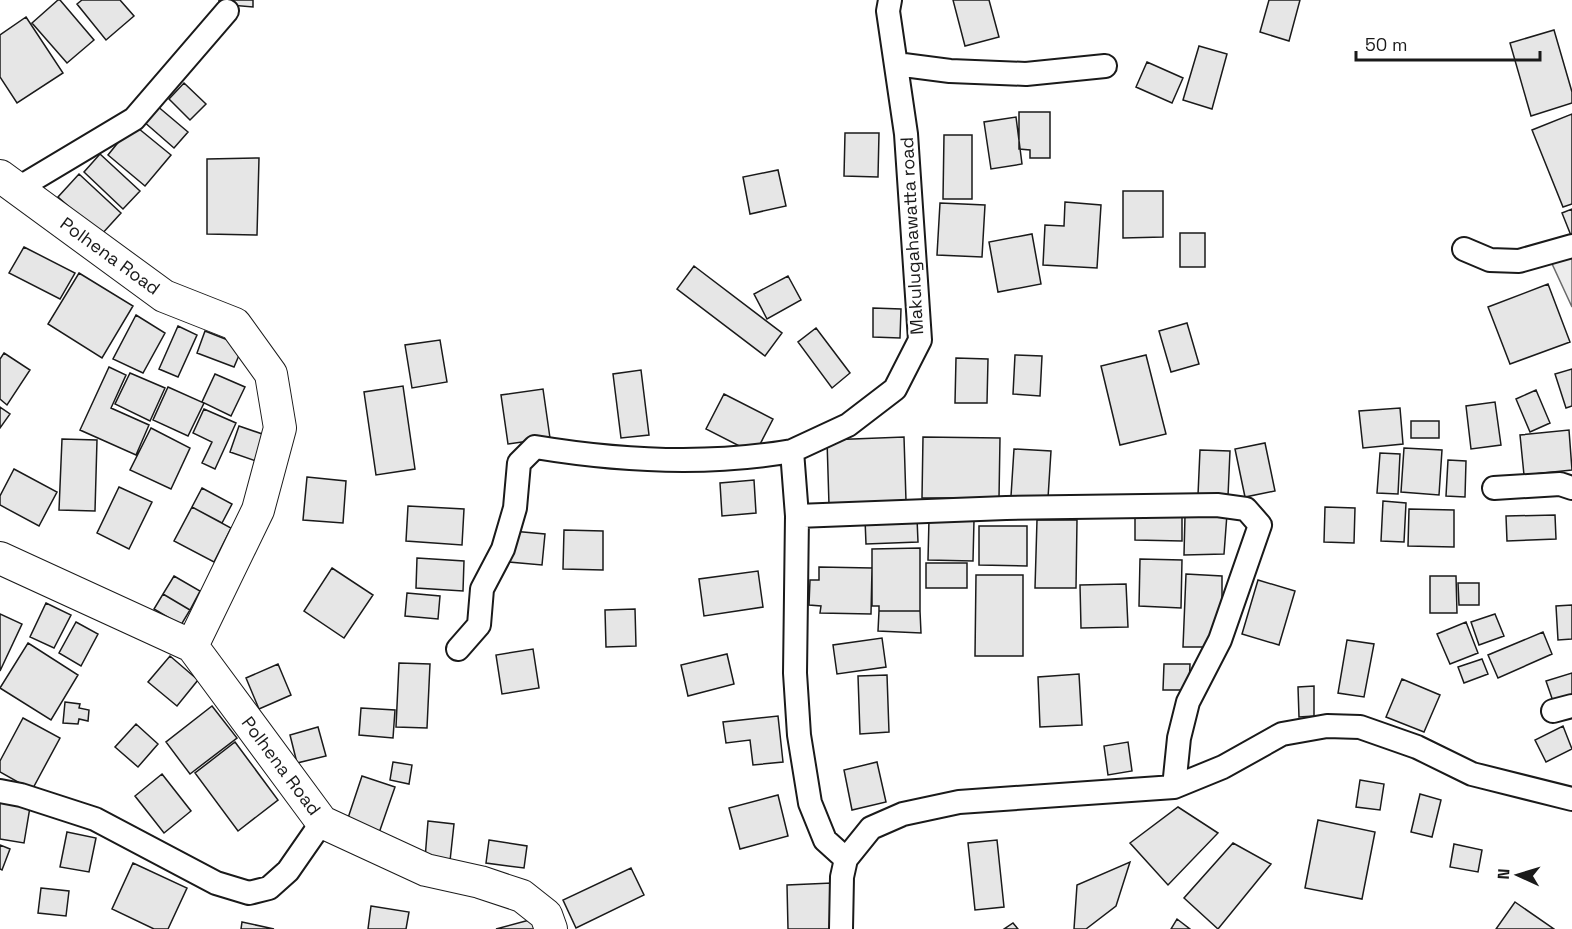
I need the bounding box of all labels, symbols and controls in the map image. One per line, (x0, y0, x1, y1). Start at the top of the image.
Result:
scale bar (1356, 24, 1540, 62)
text: 50 m (1365, 33, 1407, 56)
street label: Makulugahawatta road (895, 137, 928, 336)
street label: Polhena Road (56, 212, 165, 300)
street label: Polhena Road (237, 712, 326, 820)
north arrow (1488, 845, 1548, 905)
text: N (1493, 868, 1514, 880)

